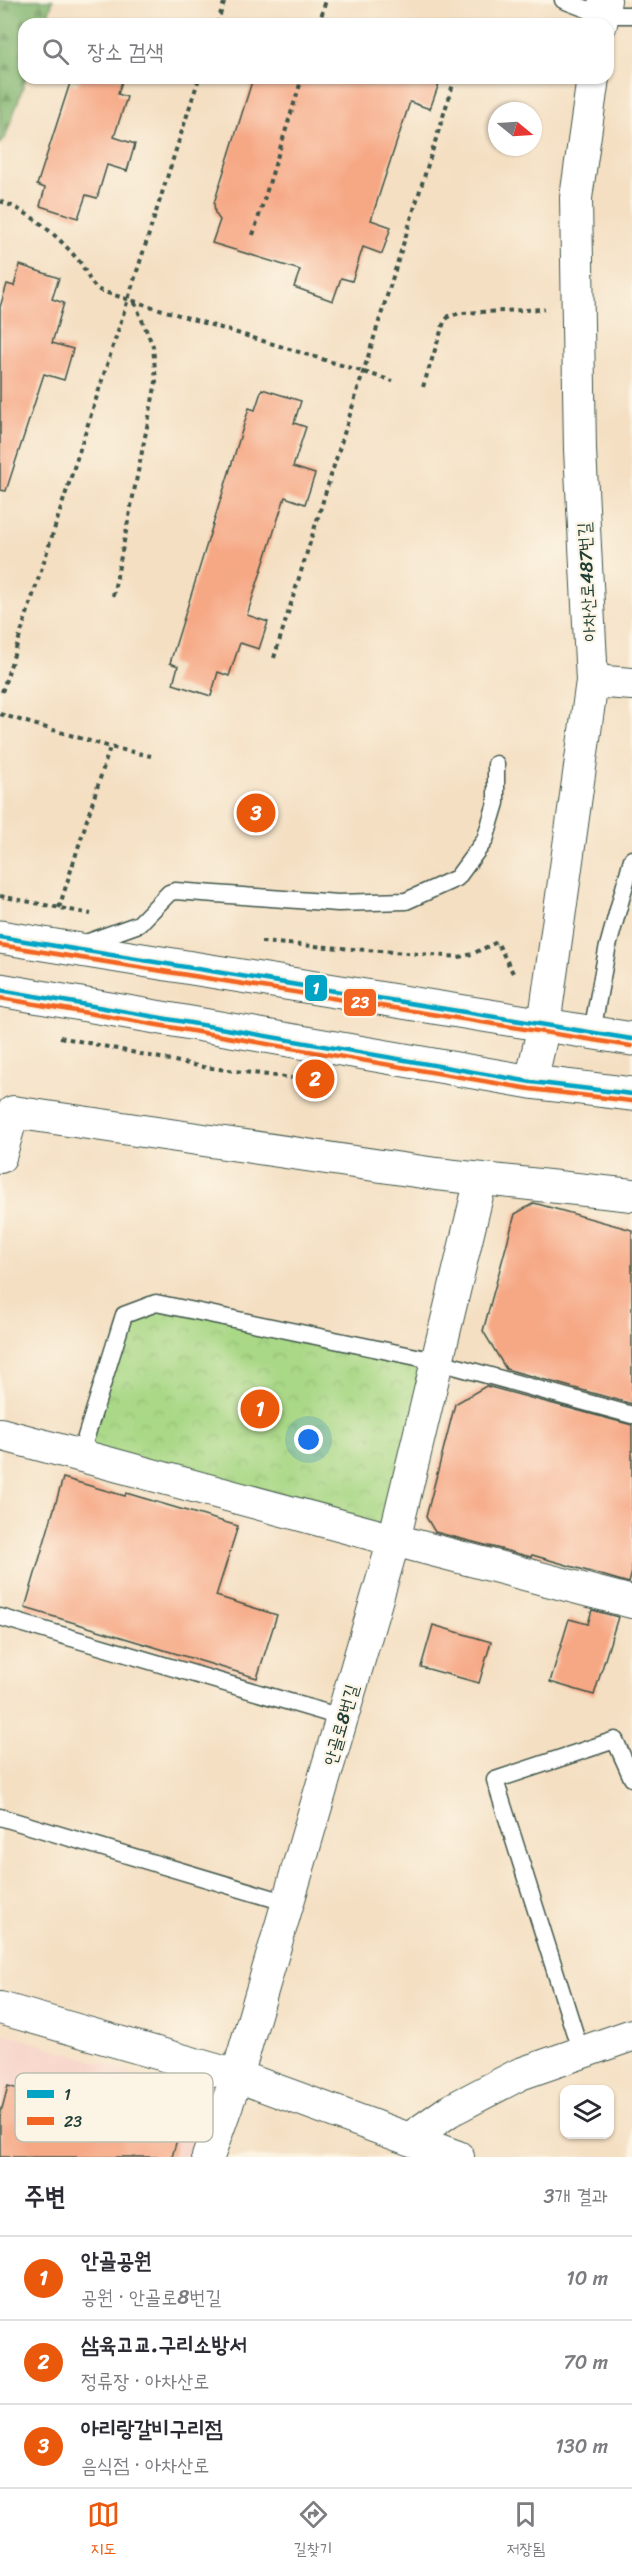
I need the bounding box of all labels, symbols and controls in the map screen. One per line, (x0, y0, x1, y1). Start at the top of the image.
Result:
search box (18, 18, 614, 84)
text: 장소 검색 (87, 32, 164, 71)
icon: search (39, 35, 72, 68)
north arrow (488, 102, 542, 156)
street label: 아차산로487번길 (568, 521, 606, 642)
pin: 3 (236, 790, 276, 836)
line badge: 1 (304, 974, 328, 1002)
text: 1 (313, 974, 320, 1003)
line badge: 23 (343, 988, 377, 1017)
text: 23 (350, 988, 369, 1017)
pin: 2 (296, 1056, 334, 1102)
pin: 1 (240, 1386, 280, 1432)
your location (294, 1425, 323, 1454)
street label: 안골로8번길 (314, 1680, 368, 1769)
legend (15, 2073, 213, 2142)
text: 1 (64, 2080, 71, 2109)
map controls (560, 2085, 614, 2139)
button: layers (560, 2085, 614, 2139)
text: 23 (64, 2107, 82, 2136)
text: 주변 (24, 2173, 66, 2219)
text: 3개 결과 (544, 2179, 608, 2214)
text: 안골공원 (81, 2241, 152, 2280)
text: 1 (39, 2261, 48, 2296)
text: 10 m (566, 2261, 608, 2296)
text: 공원 · 안골로8번길 (81, 2280, 221, 2315)
text: 삼육고교.구리소방서 (81, 2325, 247, 2364)
text: 2 (38, 2345, 49, 2380)
text: 70 m (563, 2345, 608, 2380)
text: 정류장 · 아차산로 (81, 2364, 209, 2399)
text: 아리랑갈비구리점 (81, 2409, 223, 2448)
text: 3 (38, 2429, 49, 2464)
text: 130 m (555, 2429, 608, 2464)
text: 음식점 · 아차산로 (81, 2448, 209, 2483)
tab: 지도 (87, 2498, 120, 2563)
tab: 길찾기 (294, 2498, 332, 2563)
tab: 저장됨 (506, 2498, 545, 2563)

